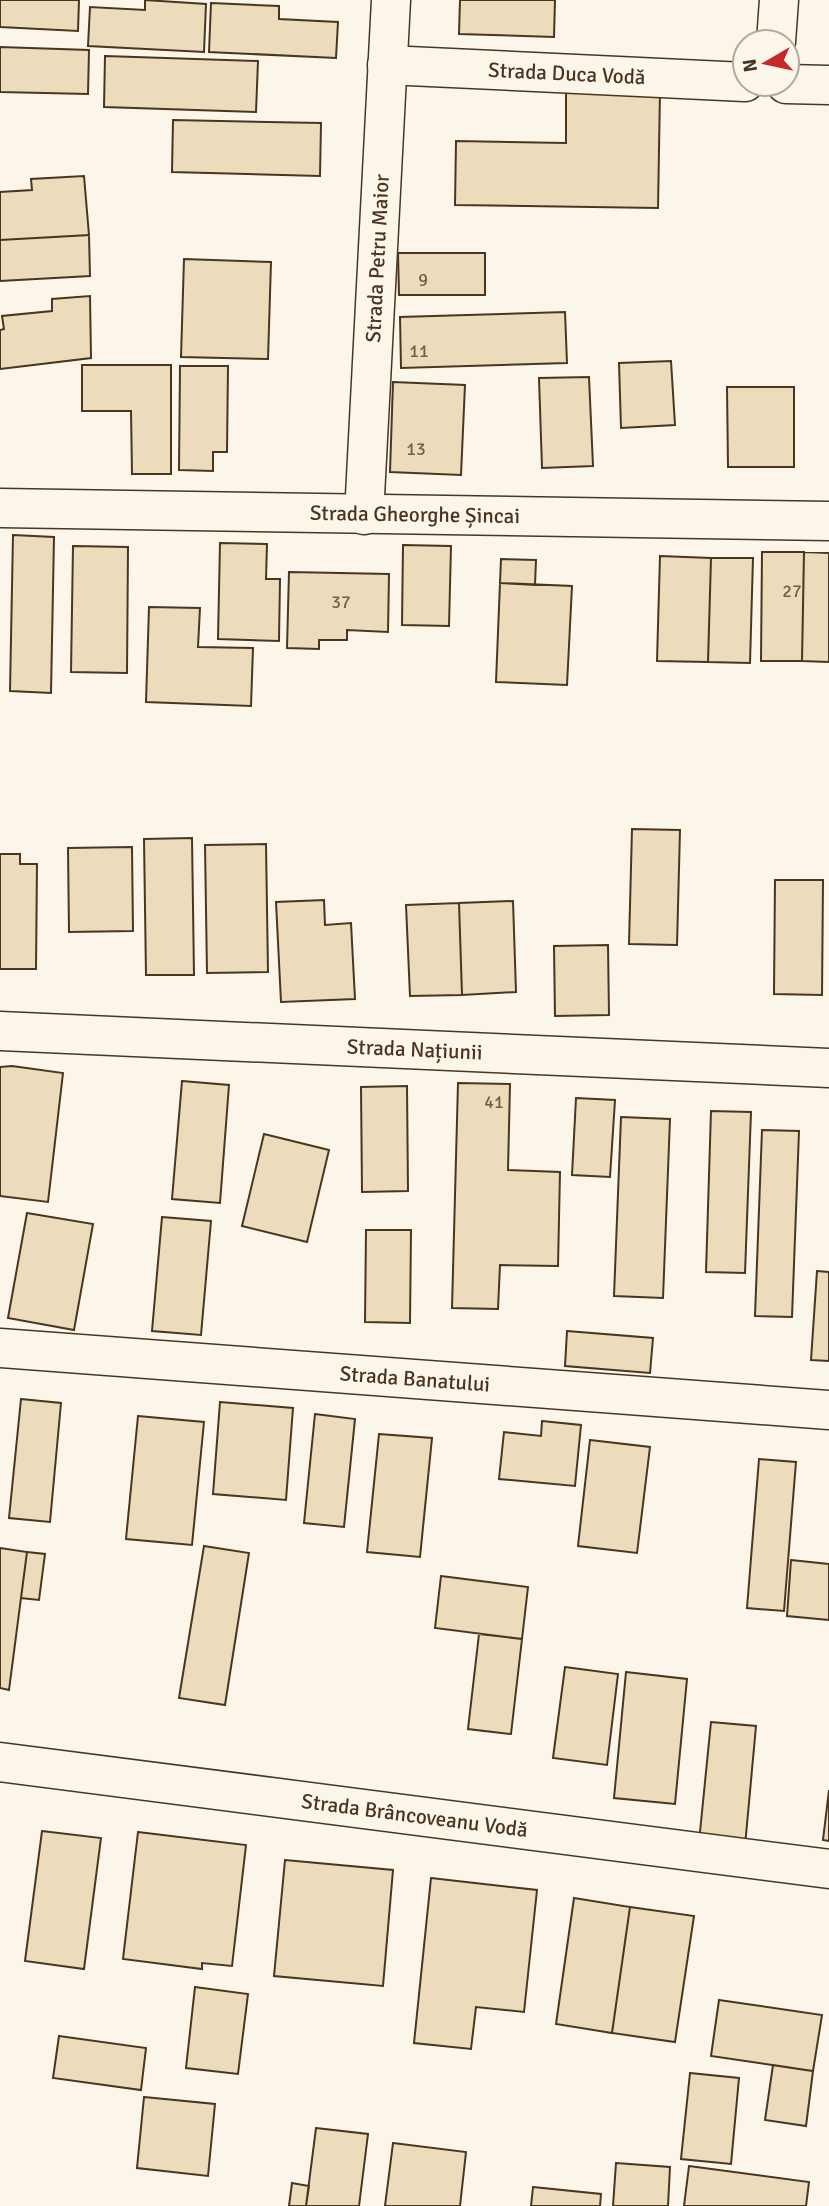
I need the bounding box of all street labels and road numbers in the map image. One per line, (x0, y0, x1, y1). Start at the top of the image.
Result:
street label: Strada Duca Vodă (487, 57, 646, 90)
street label: Strada Petru Maior (360, 173, 395, 343)
street label: Strada Gheorghe Șincai (310, 500, 520, 529)
street label: Strada Națiunii (346, 1033, 483, 1066)
street label: Strada Banatului (339, 1360, 491, 1398)
street label: Strada Brâncoveanu Vodă (300, 1788, 529, 1843)

